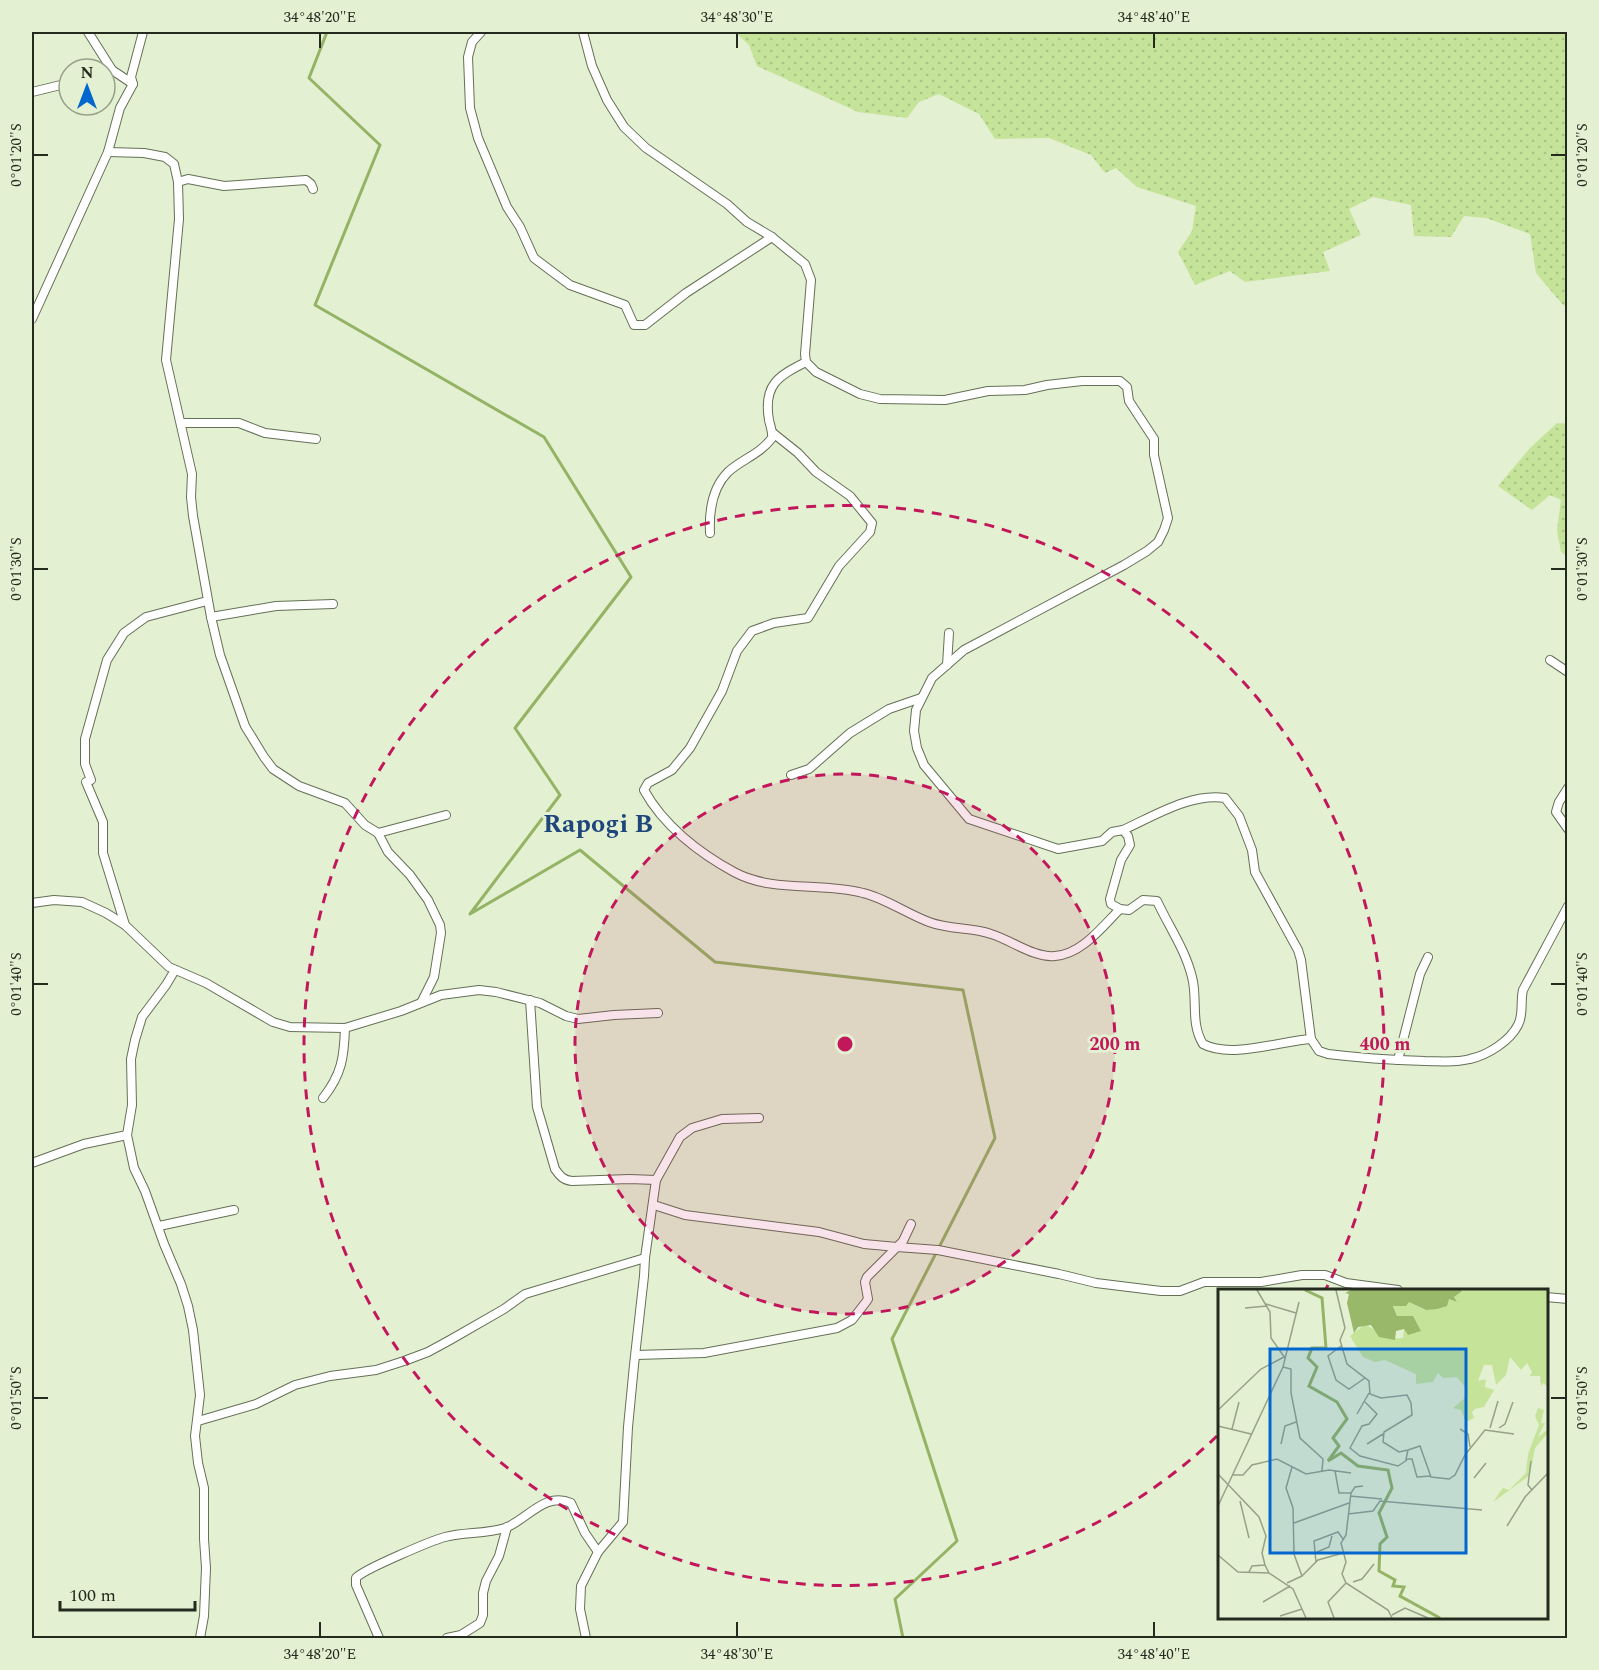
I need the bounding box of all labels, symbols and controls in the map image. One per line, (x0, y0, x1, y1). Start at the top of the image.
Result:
text: 34°48'20"E (284, 6, 356, 29)
text: 34°48'30"E (701, 6, 773, 29)
text: 34°48'40"E (1118, 6, 1190, 29)
north arrow (57, 57, 117, 117)
text: N (80, 61, 94, 85)
text: 0°01'20"S (5, 123, 28, 187)
text: 0°01'20"S (1571, 123, 1594, 187)
text: 0°01'30"S (5, 537, 28, 601)
text: 0°01'30"S (1571, 537, 1594, 601)
district label: Rapogi B (543, 804, 653, 844)
text: 0°01'40"S (5, 952, 28, 1016)
text: 0°01'40"S (1571, 952, 1594, 1016)
text: 200 m (1089, 1031, 1141, 1058)
text: 400 m (1359, 1031, 1411, 1058)
centre of rings (835, 1034, 855, 1054)
inset map (1218, 1289, 1548, 1619)
text: 0°01'50"S (5, 1366, 28, 1430)
text: 0°01'50"S (1571, 1366, 1594, 1430)
scale bar (60, 1574, 195, 1612)
text: 100 m (69, 1582, 116, 1609)
text: 34°48'20"E (284, 1643, 356, 1666)
text: 34°48'30"E (701, 1643, 773, 1666)
text: 34°48'40"E (1118, 1643, 1190, 1666)

